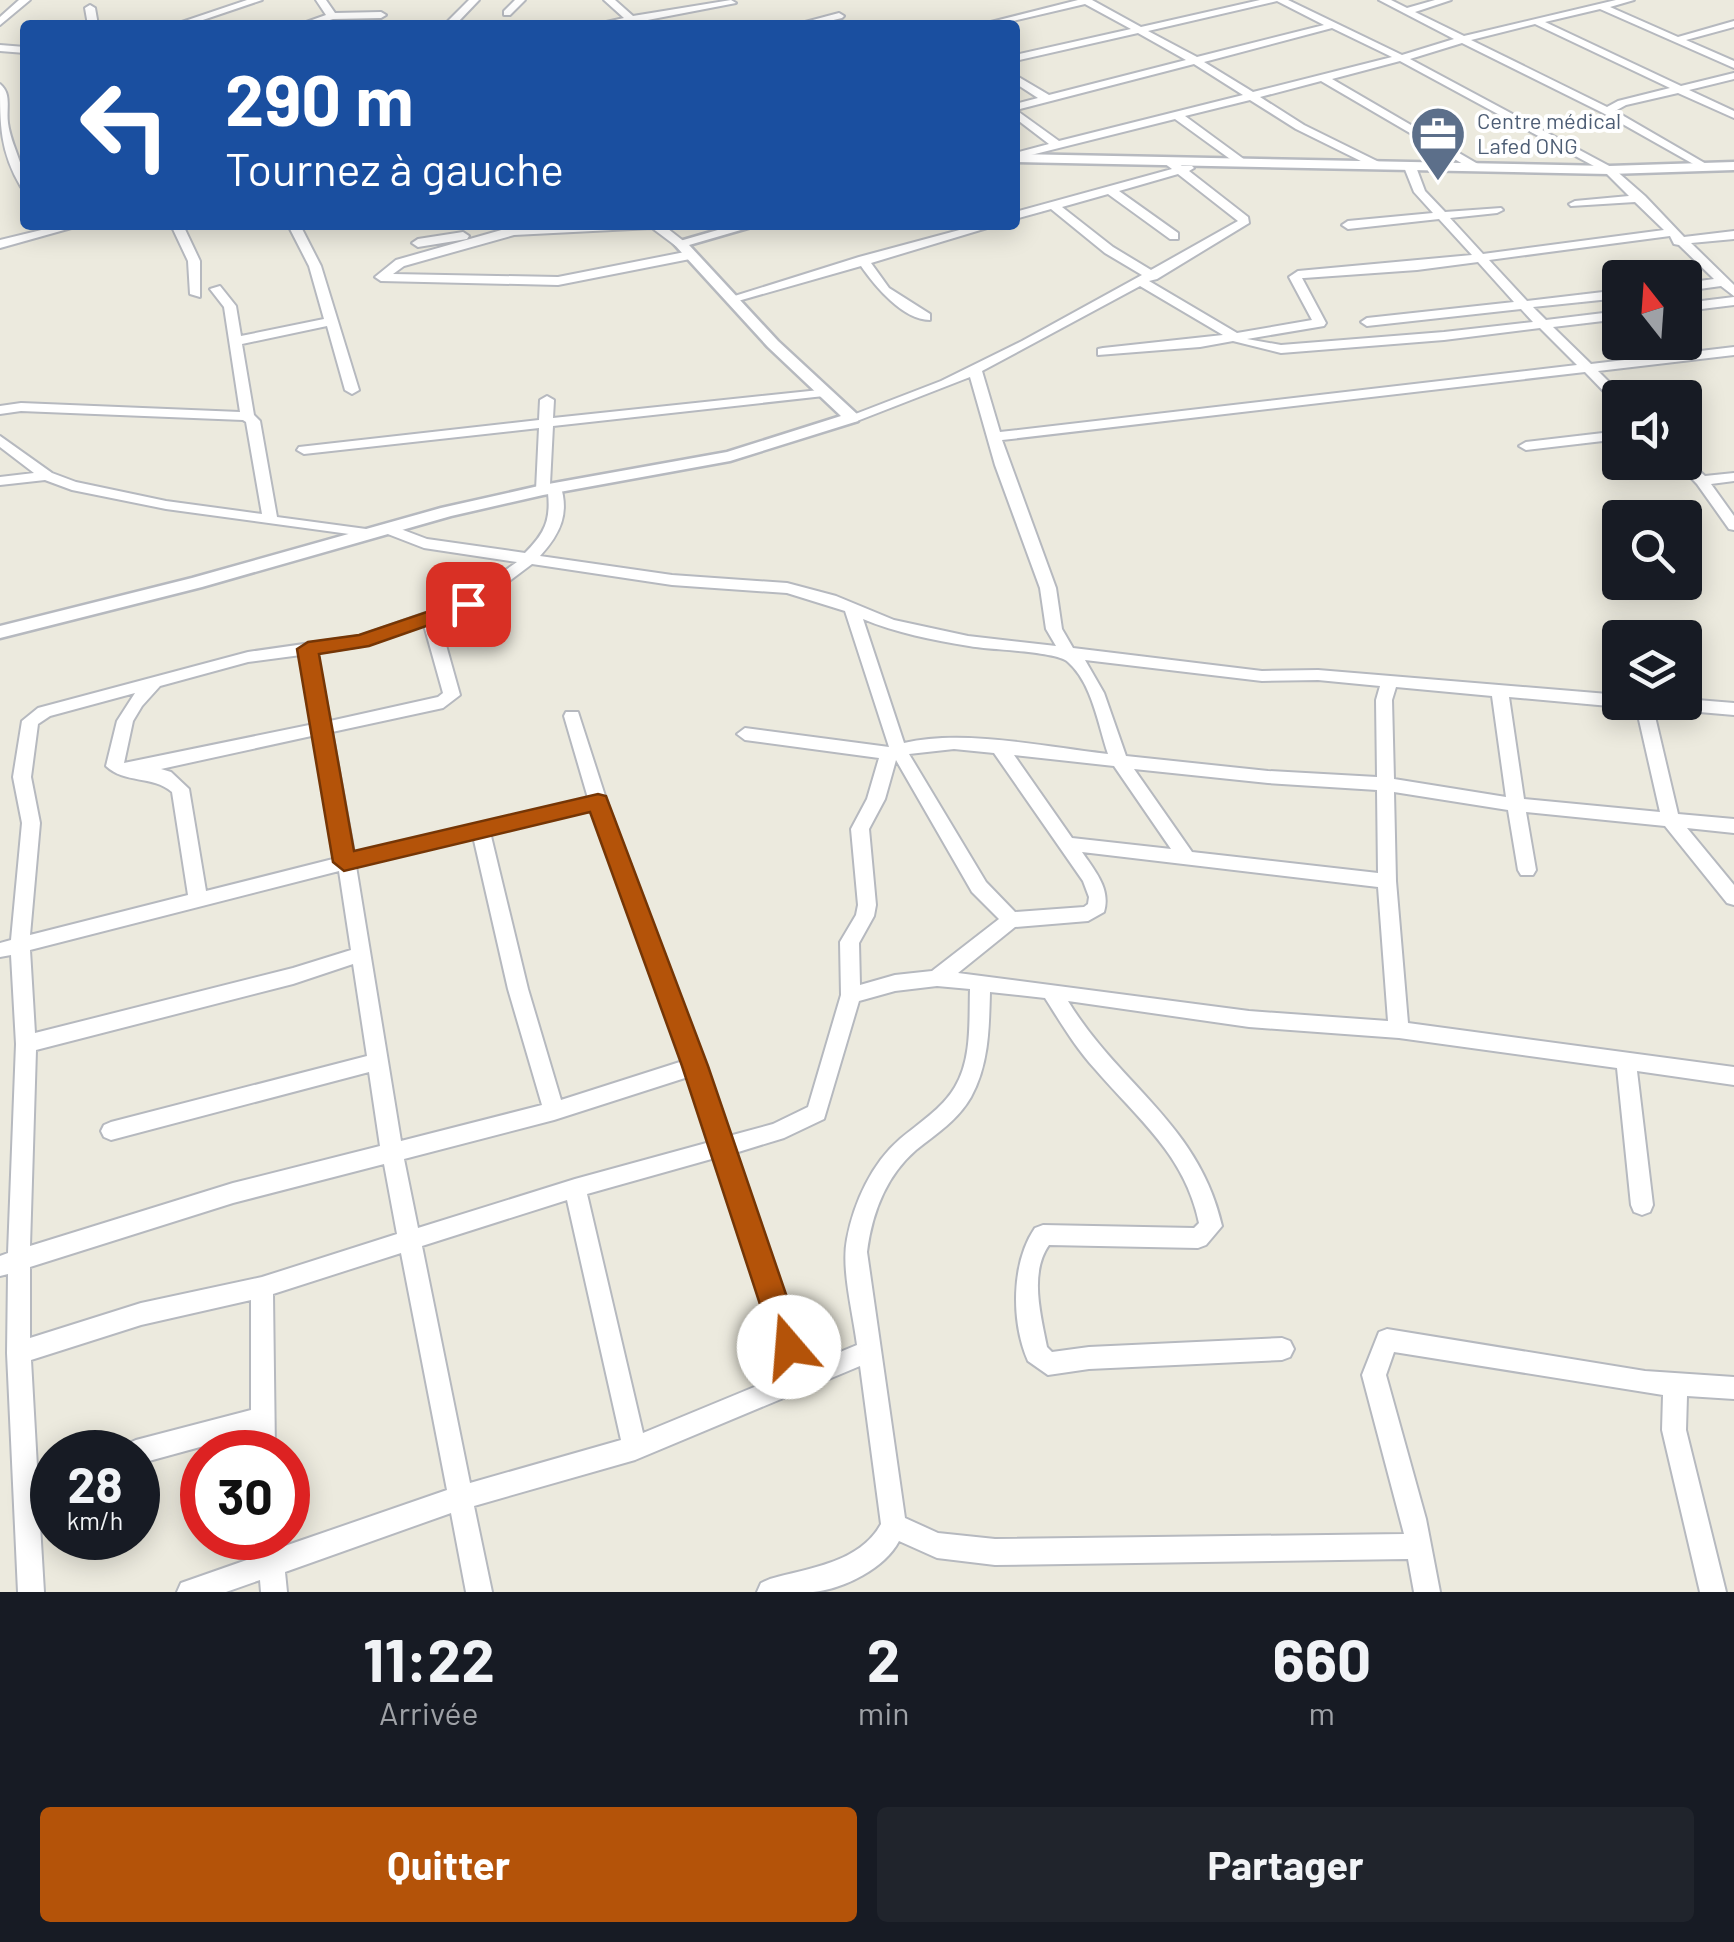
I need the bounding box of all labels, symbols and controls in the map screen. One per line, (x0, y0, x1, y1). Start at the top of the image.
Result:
text: 290 m (225, 56, 414, 140)
icon: left (60, 60, 190, 190)
office icon: Centre médical Lafed ONG (1408, 104, 1468, 183)
place label: Centre médical Lafed ONG (1477, 107, 1621, 158)
text: Tournez à gauche (225, 141, 564, 195)
north arrow (1602, 260, 1702, 360)
map controls (1602, 260, 1702, 720)
button: sound (1602, 380, 1702, 480)
button: search (1602, 500, 1702, 600)
pin (426, 562, 511, 647)
icon: arrive (441, 577, 496, 632)
button: layers (1602, 620, 1702, 720)
position arrow (737, 1295, 841, 1399)
speed limit sign: 30 (180, 1430, 310, 1560)
text: 28 (67, 1453, 123, 1513)
text: km/h (67, 1505, 123, 1535)
text: 11:22 (363, 1622, 495, 1694)
text: 2 (867, 1622, 900, 1694)
text: 660 (1272, 1622, 1371, 1694)
text: Arrivée (379, 1693, 479, 1731)
text: min (858, 1693, 910, 1731)
text: m (1309, 1693, 1335, 1731)
button: Quitter (40, 1807, 857, 1922)
button: Partager (877, 1807, 1694, 1922)

